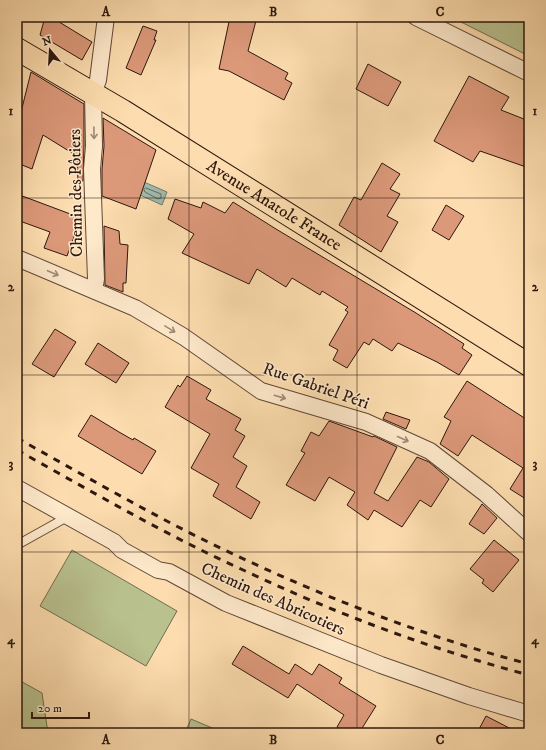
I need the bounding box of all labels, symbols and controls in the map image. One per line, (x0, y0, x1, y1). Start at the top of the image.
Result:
text: A (101, 4, 111, 20)
text: B (269, 4, 277, 20)
text: C (436, 4, 445, 20)
north arrow (30, 30, 70, 70)
text: N (41, 33, 54, 49)
text: 1 (9, 103, 14, 119)
text: 1 (533, 103, 538, 119)
one-way arrow (90, 126, 98, 139)
street label: Chemin des Pôtiers (64, 128, 88, 257)
street label: Avenue Anatole France (202, 155, 346, 256)
one-way arrow (46, 270, 58, 278)
text: 2 (8, 279, 15, 295)
text: 2 (532, 279, 539, 295)
one-way arrow (164, 325, 175, 333)
street label: Rue Gabriel Péri (260, 358, 372, 414)
one-way arrow (273, 394, 286, 401)
one-way arrow (396, 435, 408, 443)
text: 3 (9, 456, 14, 472)
text: 3 (533, 456, 538, 472)
street label: Chemin des Abricotiers (197, 557, 349, 641)
text: 4 (6, 632, 15, 649)
text: 4 (530, 632, 539, 649)
scale bar (32, 694, 89, 720)
text: 20 m (38, 701, 62, 716)
text: A (101, 732, 111, 748)
text: B (269, 732, 277, 748)
text: C (436, 732, 445, 748)

